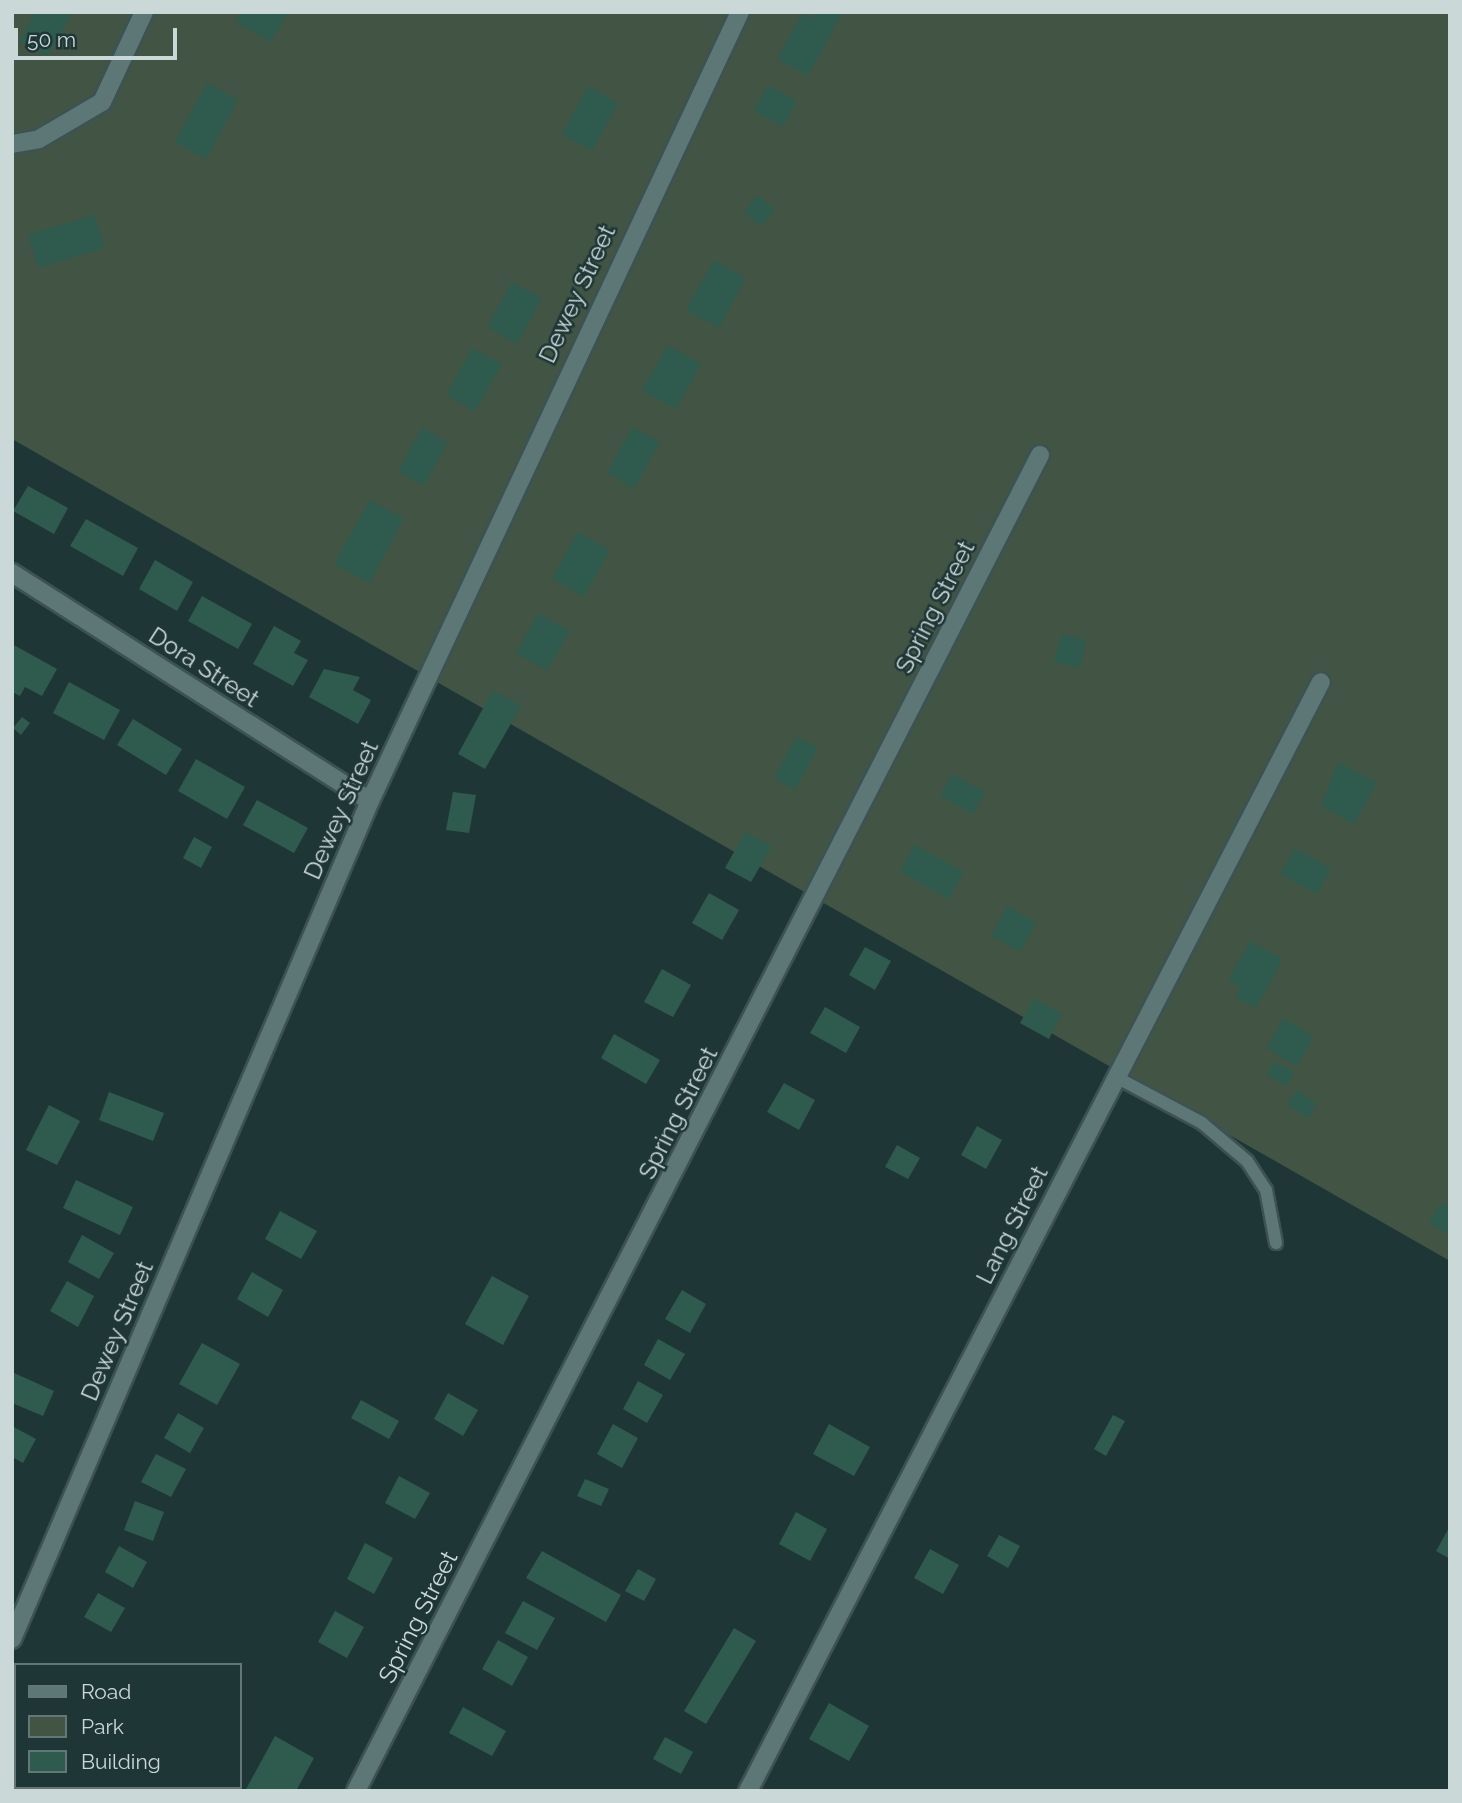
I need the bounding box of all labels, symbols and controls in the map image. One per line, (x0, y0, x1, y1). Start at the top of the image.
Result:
scale bar (18, 14, 180, 58)
text: 50 m (27, 27, 76, 52)
street label: Dewey Street (532, 220, 622, 368)
street label: Spring Street (889, 536, 981, 678)
street label: Dora Street (144, 621, 264, 713)
street label: Dewey Street (297, 736, 385, 884)
street label: Spring Street (632, 1042, 724, 1184)
street label: Lang Street (970, 1161, 1054, 1289)
street label: Dewey Street (75, 1257, 159, 1405)
street label: Spring Street (372, 1546, 464, 1688)
legend (14, 1663, 242, 1789)
text: Road (81, 1679, 131, 1704)
text: Park (81, 1714, 124, 1739)
text: Building (81, 1749, 161, 1774)

